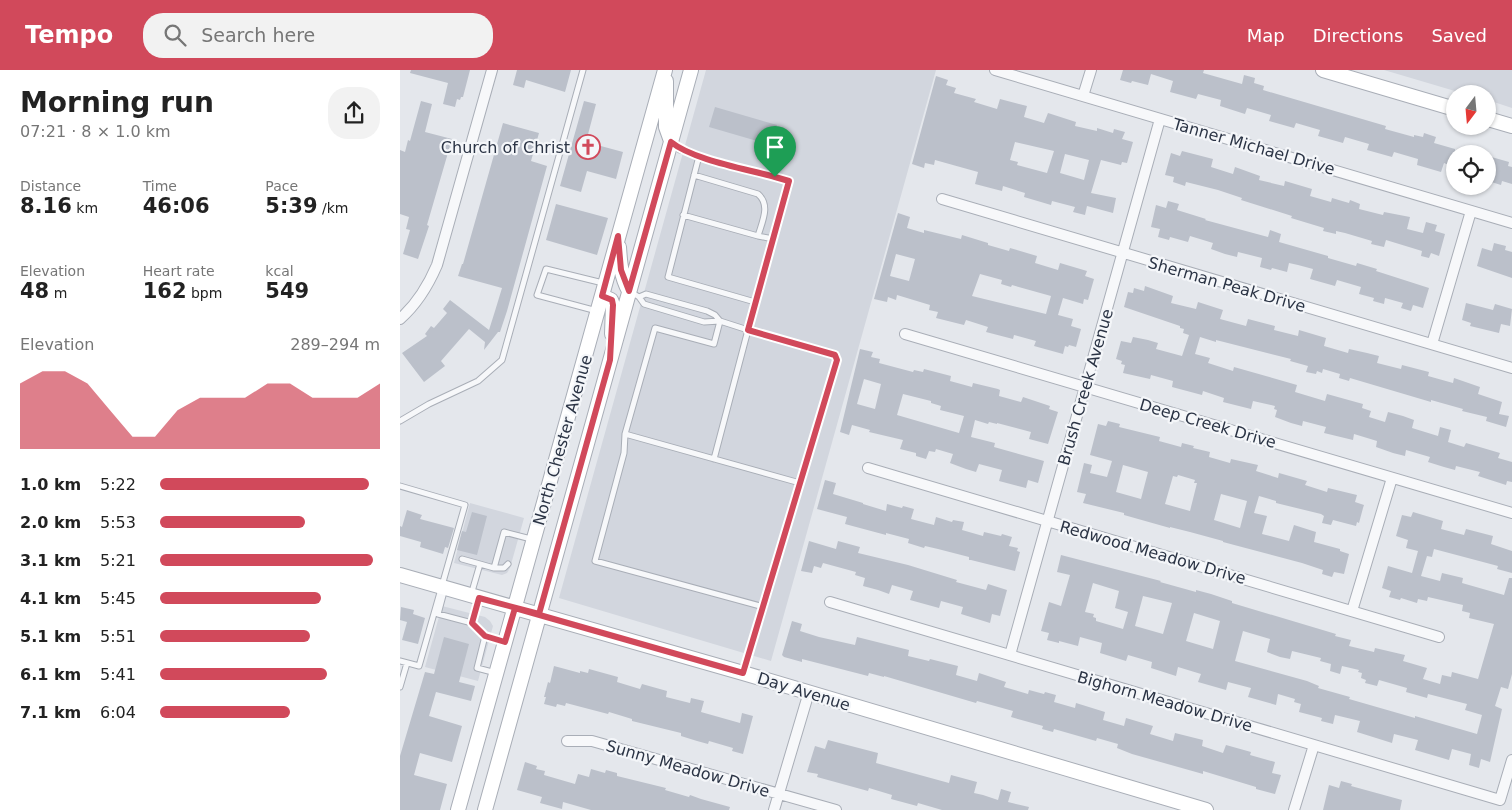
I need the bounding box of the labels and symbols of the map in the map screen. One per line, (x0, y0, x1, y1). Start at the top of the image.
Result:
north arrow (1446, 85, 1496, 135)
street label: Tanner Michael Drive (1170, 114, 1337, 179)
pin (754, 126, 796, 177)
church icon: Church of Christ (575, 134, 601, 160)
place label: Church of Christ (441, 138, 570, 157)
street label: Sherman Peak Drive (1146, 253, 1308, 316)
street label: Brush Creek Avenue (1054, 307, 1117, 468)
street label: North Chester Avenue (529, 353, 596, 528)
street label: Deep Creek Drive (1137, 395, 1278, 452)
street label: Redwood Meadow Drive (1058, 517, 1248, 588)
street label: Bighorn Meadow Drive (1075, 667, 1255, 736)
street label: Day Avenue (755, 668, 853, 715)
street label: Sunny Meadow Drive (604, 736, 772, 801)

